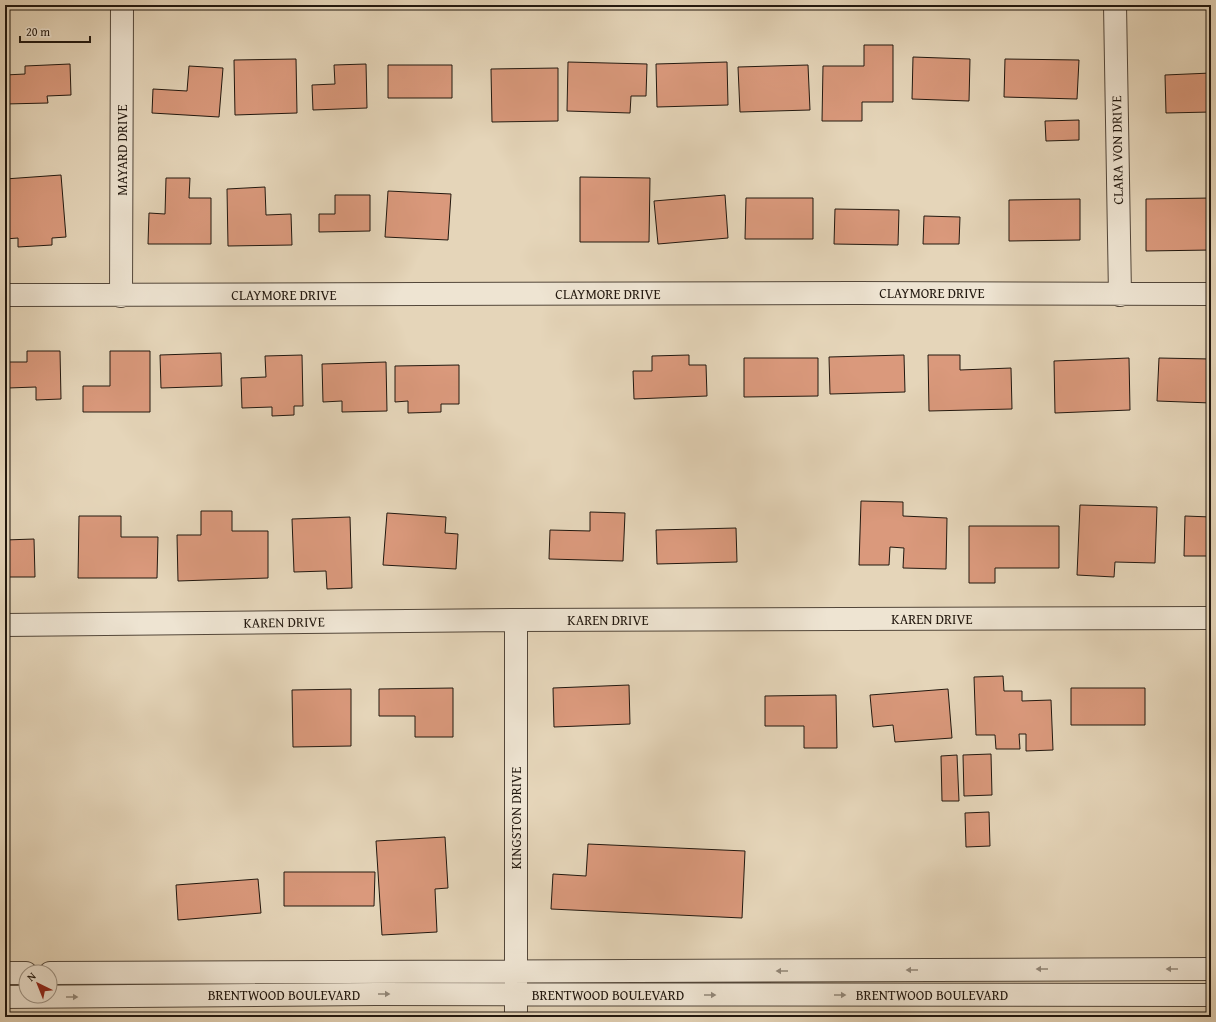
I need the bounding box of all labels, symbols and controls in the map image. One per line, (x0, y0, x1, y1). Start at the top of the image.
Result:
scale bar (20, 18, 90, 44)
text: 20 m (26, 23, 50, 40)
street label: CLARA VON DRIVE (1106, 95, 1128, 205)
street label: MAYARD DRIVE (112, 104, 132, 196)
street label: CLAYMORE DRIVE (879, 283, 985, 303)
street label: CLAYMORE DRIVE (555, 284, 661, 304)
street label: CLAYMORE DRIVE (231, 285, 337, 305)
street label: KAREN DRIVE (891, 609, 973, 629)
street label: KAREN DRIVE (567, 610, 649, 630)
street label: KAREN DRIVE (243, 611, 325, 633)
street label: KINGSTON DRIVE (506, 767, 526, 869)
north arrow (18, 964, 58, 1004)
one-way arrow (1035, 966, 1048, 972)
one-way arrow (1165, 966, 1178, 972)
one-way arrow (776, 967, 788, 974)
one-way arrow (905, 967, 918, 973)
text: N (23, 968, 40, 985)
street label: BRENTWOOD BOULEVARD (208, 985, 360, 1005)
street label: BRENTWOOD BOULEVARD (532, 985, 684, 1005)
street label: BRENTWOOD BOULEVARD (856, 985, 1008, 1005)
one-way arrow (378, 991, 391, 997)
one-way arrow (704, 992, 717, 998)
one-way arrow (834, 992, 847, 998)
one-way arrow (66, 994, 79, 1000)

